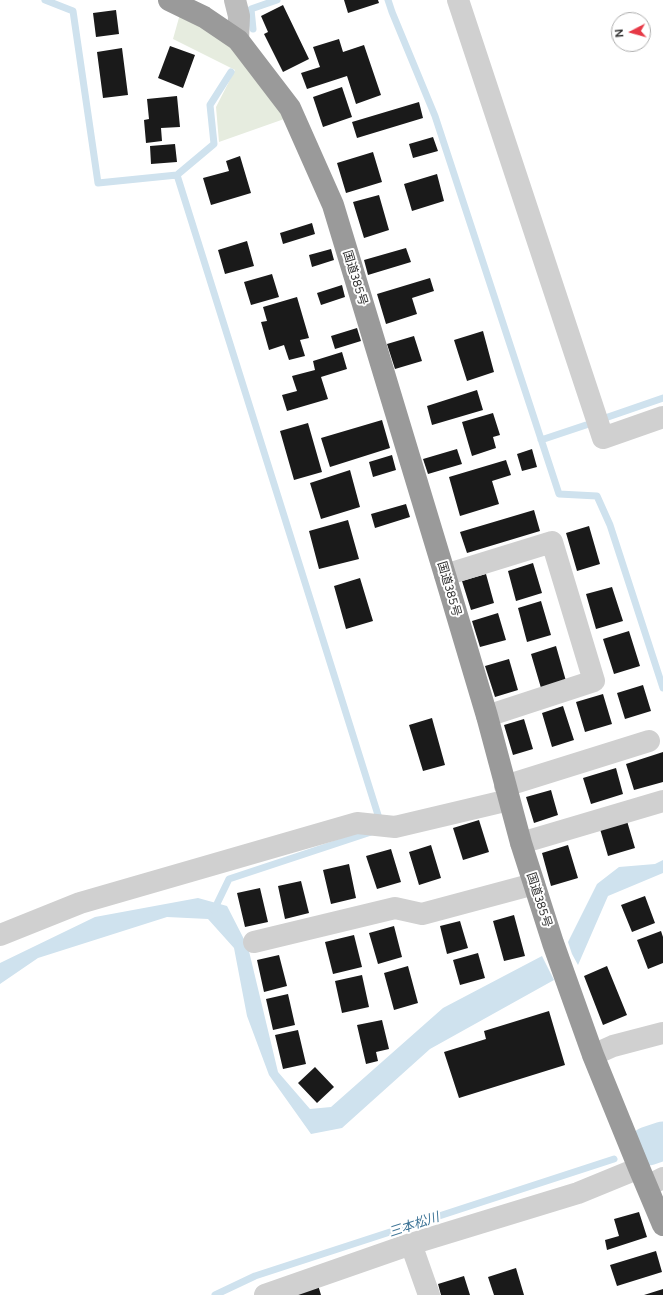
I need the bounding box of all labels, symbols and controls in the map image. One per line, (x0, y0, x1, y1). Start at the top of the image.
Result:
north arrow (611, 12, 651, 52)
text: N (613, 28, 626, 38)
street label: 国道385号 (340, 249, 370, 307)
street label: 国道385号 (434, 560, 464, 618)
street label: 国道385号 (523, 871, 555, 929)
water label: 三本松川 (387, 1210, 441, 1240)

